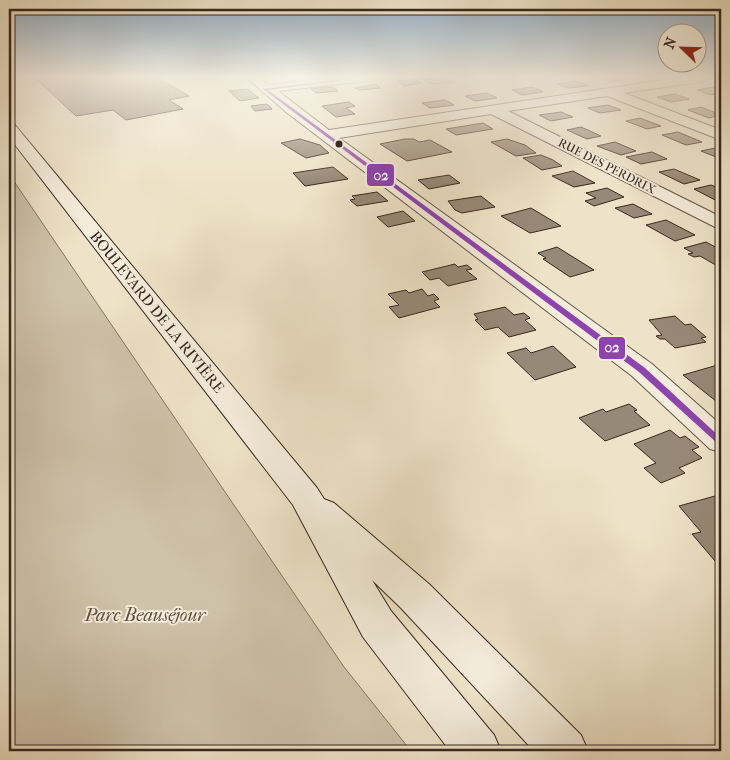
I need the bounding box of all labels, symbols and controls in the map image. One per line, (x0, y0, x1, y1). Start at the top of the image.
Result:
north arrow (658, 22, 708, 72)
text: N (661, 35, 681, 51)
street label: RUE DES PERDRIX (556, 135, 659, 197)
unlabelled marker (334, 139, 344, 149)
line badge: 02 (366, 163, 395, 187)
text: 02 (374, 167, 388, 184)
street label: BOULEVARD DE LA RIVIÈRE (86, 227, 228, 397)
line badge: 02 (598, 336, 626, 360)
text: 02 (605, 339, 619, 356)
park label: Parc Beauséjour (84, 605, 207, 626)

